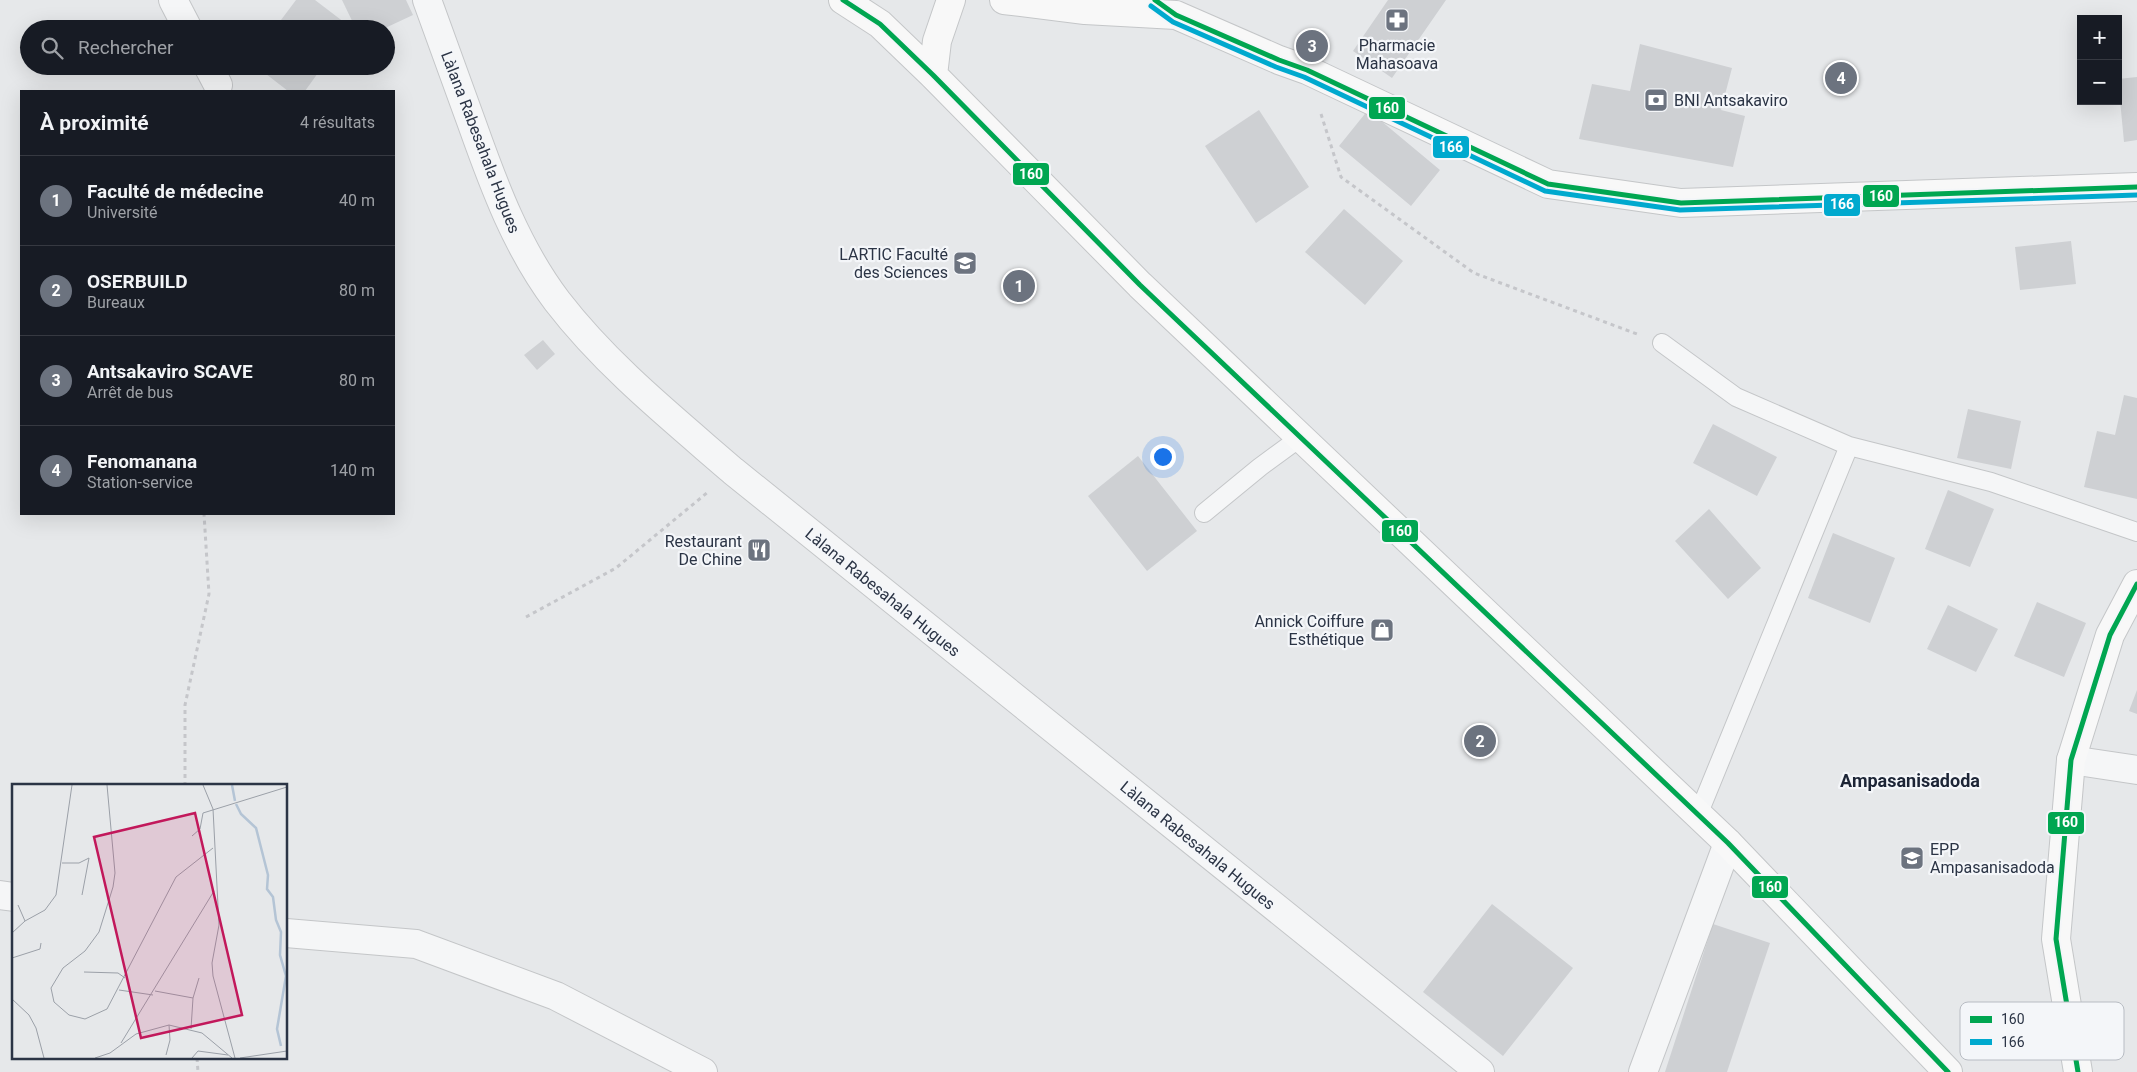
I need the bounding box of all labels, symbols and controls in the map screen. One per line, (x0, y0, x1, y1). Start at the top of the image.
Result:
pharmacy icon: Pharmacie Mahasoava (1384, 7, 1410, 33)
map controls (2077, 15, 2122, 105)
button: + (2077, 15, 2122, 60)
search box (20, 20, 395, 75)
pin: 3 (1296, 27, 1328, 65)
icon: search (38, 34, 66, 62)
text: Rechercher (78, 36, 173, 59)
place label: Pharmacie Mahasoava (1356, 36, 1438, 73)
street label: Làlana Rabesahala Hugues (437, 49, 524, 236)
pin: 4 (1825, 59, 1857, 97)
button: − (2077, 60, 2122, 105)
bank icon: BNI Antsakaviro (1643, 87, 1669, 113)
place label: BNI Antsakaviro (1674, 91, 1788, 110)
line badge: 160 (1368, 96, 1406, 120)
text: 160 (1375, 100, 1399, 116)
text: À proximité (40, 111, 149, 135)
text: 4 résultats (300, 113, 375, 132)
line badge: 166 (1432, 135, 1470, 159)
text: 166 (1439, 139, 1463, 155)
line badge: 160 (1012, 162, 1050, 186)
text: 160 (1019, 166, 1043, 182)
text: Faculté de médecine (87, 180, 263, 203)
line badge: 160 (1862, 184, 1900, 208)
text: 160 (1869, 188, 1893, 204)
text: 1 (51, 191, 61, 210)
text: 40 m (339, 191, 375, 210)
line badge: 166 (1823, 193, 1861, 217)
text: 166 (1830, 196, 1854, 212)
text: Université (87, 203, 158, 222)
place label: LARTIC Faculté des Sciences (839, 245, 948, 282)
school or university icon: LARTIC Faculté des Sciences (952, 250, 978, 276)
pin: 1 (1003, 267, 1035, 305)
text: OSERBUILD (87, 270, 188, 293)
text: 2 (51, 281, 61, 300)
text: 80 m (339, 281, 375, 300)
text: Bureaux (87, 293, 145, 312)
text: Antsakaviro SCAVE (87, 360, 253, 383)
text: 3 (51, 371, 61, 390)
text: 80 m (339, 371, 375, 390)
text: Arrêt de bus (87, 383, 173, 402)
your location (1150, 444, 1176, 470)
text: Fenomanana (87, 450, 197, 473)
text: 4 (51, 461, 61, 480)
text: 140 m (330, 461, 375, 480)
text: Station-service (87, 473, 193, 492)
line badge: 160 (1381, 519, 1419, 543)
text: 160 (1388, 523, 1412, 539)
street label: Làlana Rabesahala Hugues (802, 524, 964, 661)
place label: Restaurant De Chine (665, 532, 742, 569)
restaurant icon: Restaurant De Chine (746, 537, 772, 563)
place label: Annick Coiffure Esthétique (1254, 612, 1364, 649)
shop icon: Annick Coiffure Esthétique (1369, 617, 1395, 643)
pin: 2 (1464, 722, 1496, 760)
district label: Ampasanisadoda (1840, 770, 1980, 791)
street label: Làlana Rabesahala Hugues (1117, 777, 1279, 914)
inset map (12, 784, 288, 1060)
line badge: 160 (2047, 811, 2085, 835)
text: 160 (2054, 814, 2078, 830)
place label: EPP Ampasanisadoda (1930, 840, 2055, 877)
school or university icon: EPP Ampasanisadoda (1899, 845, 1925, 871)
line badge: 160 (1751, 875, 1789, 899)
text: 160 (1758, 879, 1782, 895)
legend (1960, 1002, 2124, 1060)
text: 160 (2001, 1011, 2025, 1027)
text: 166 (2001, 1034, 2025, 1050)

